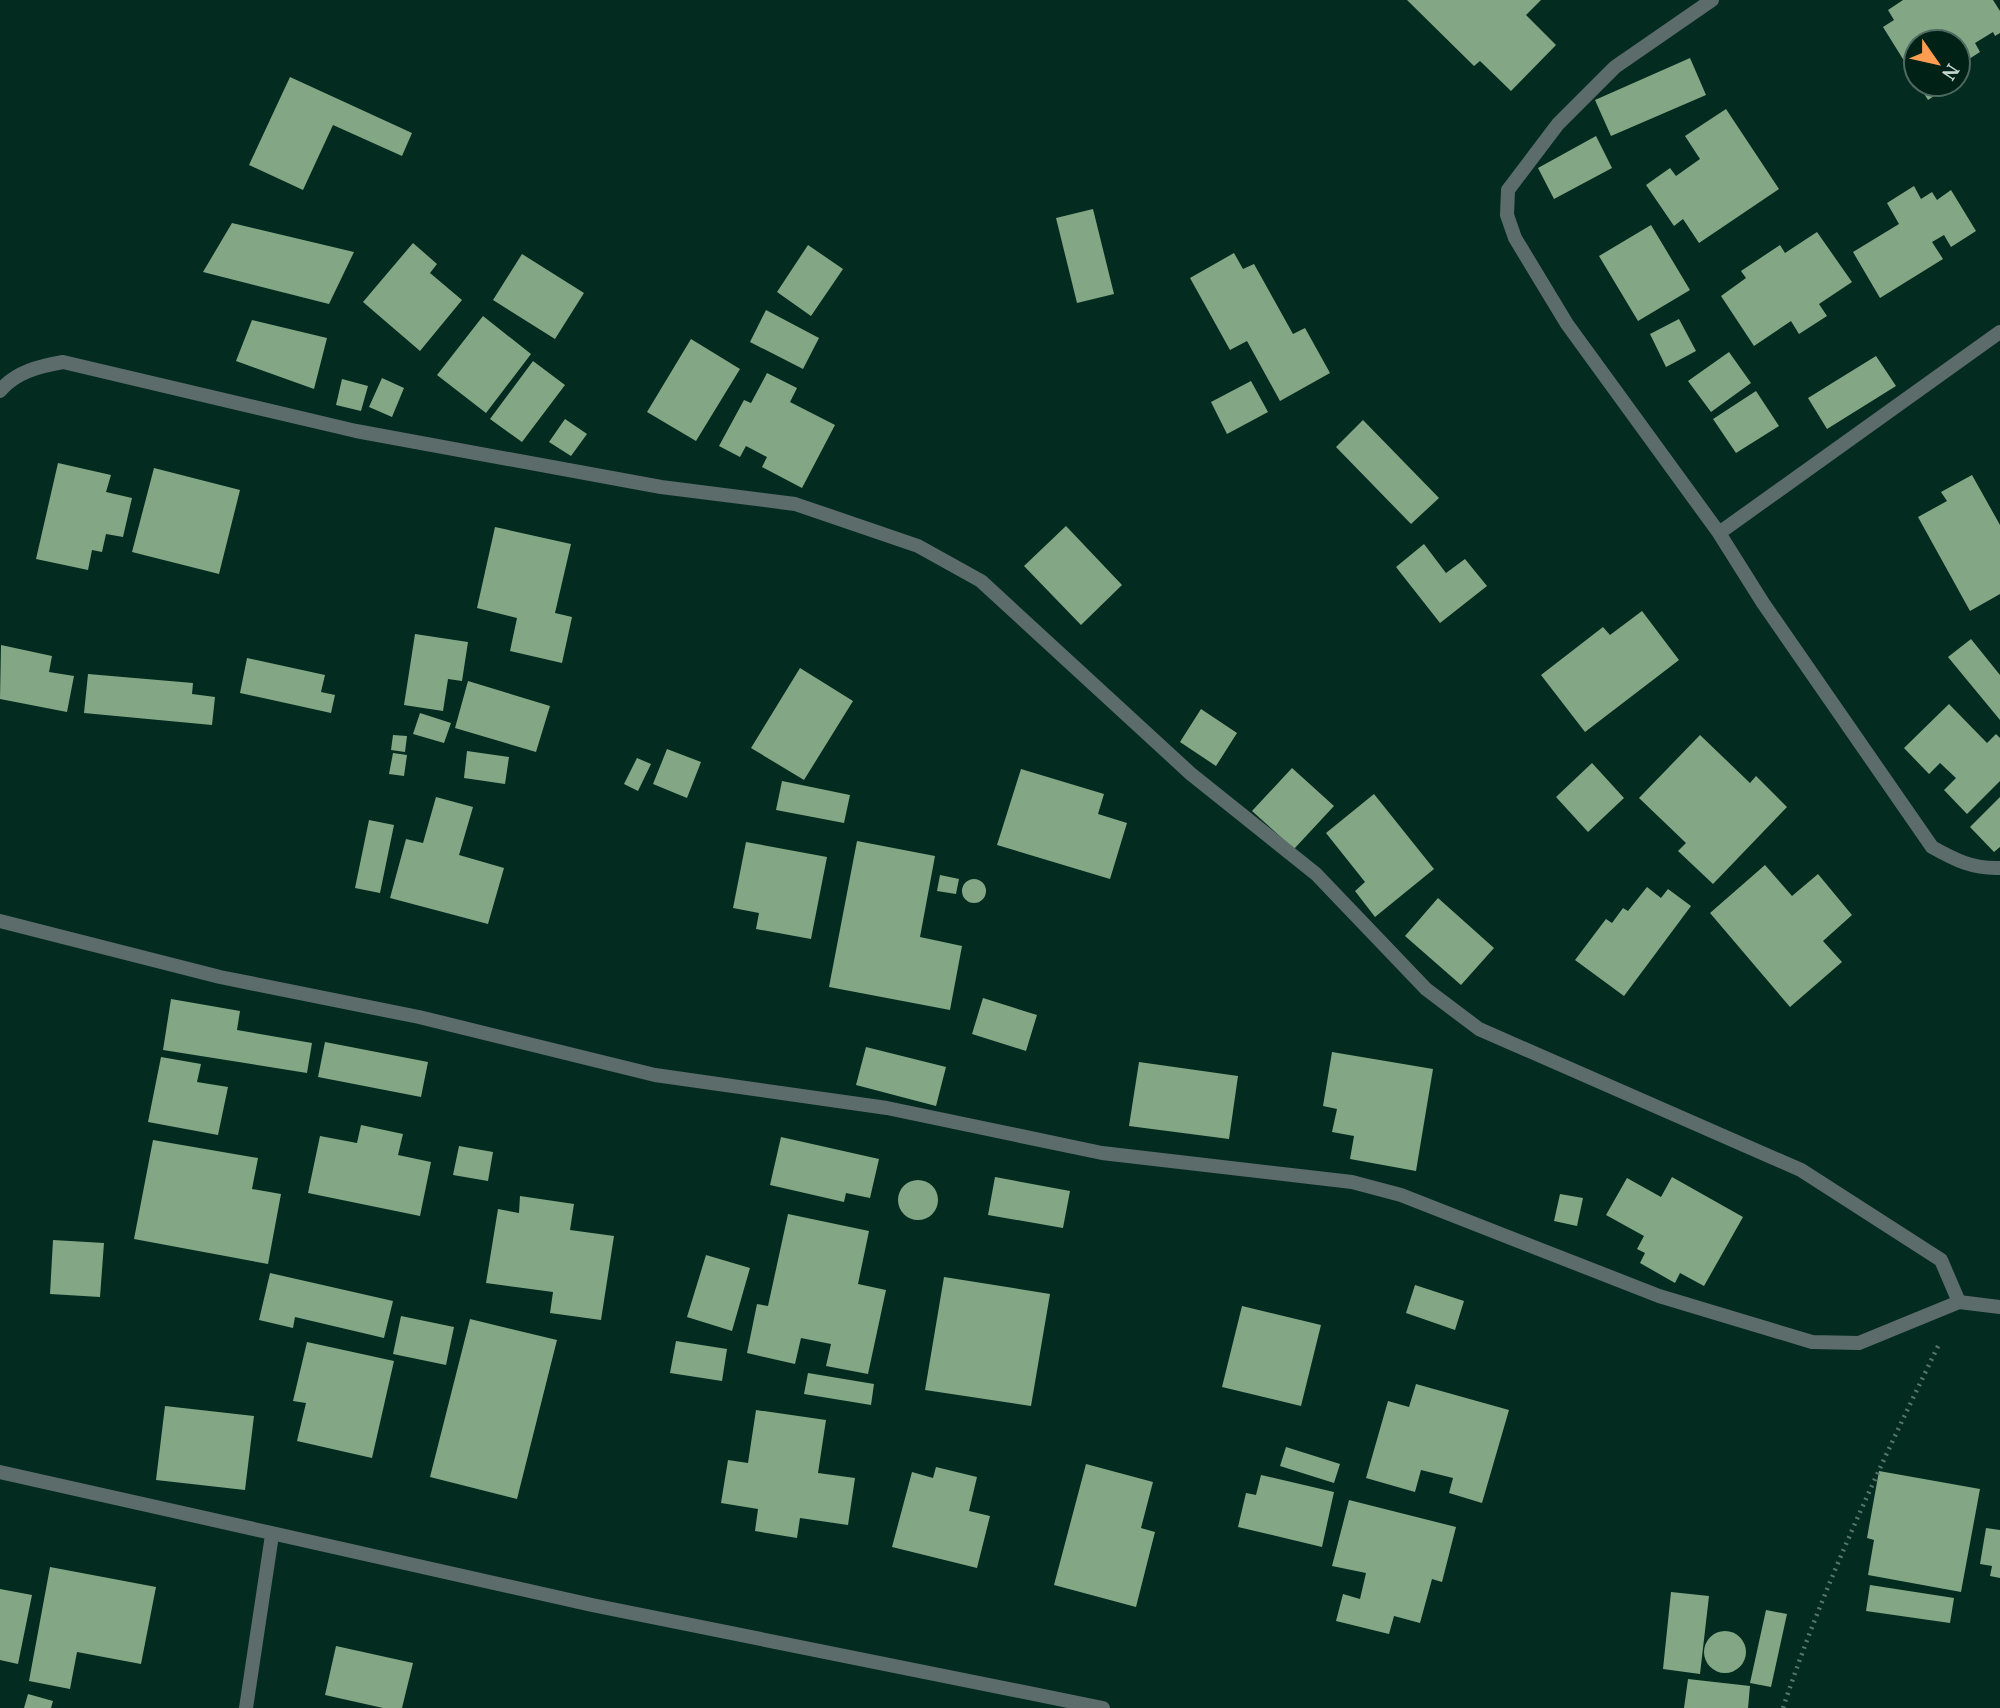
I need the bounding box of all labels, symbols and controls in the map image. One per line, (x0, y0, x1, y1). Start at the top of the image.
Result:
north arrow (1902, 28, 1972, 98)
text: N (1937, 60, 1966, 86)

